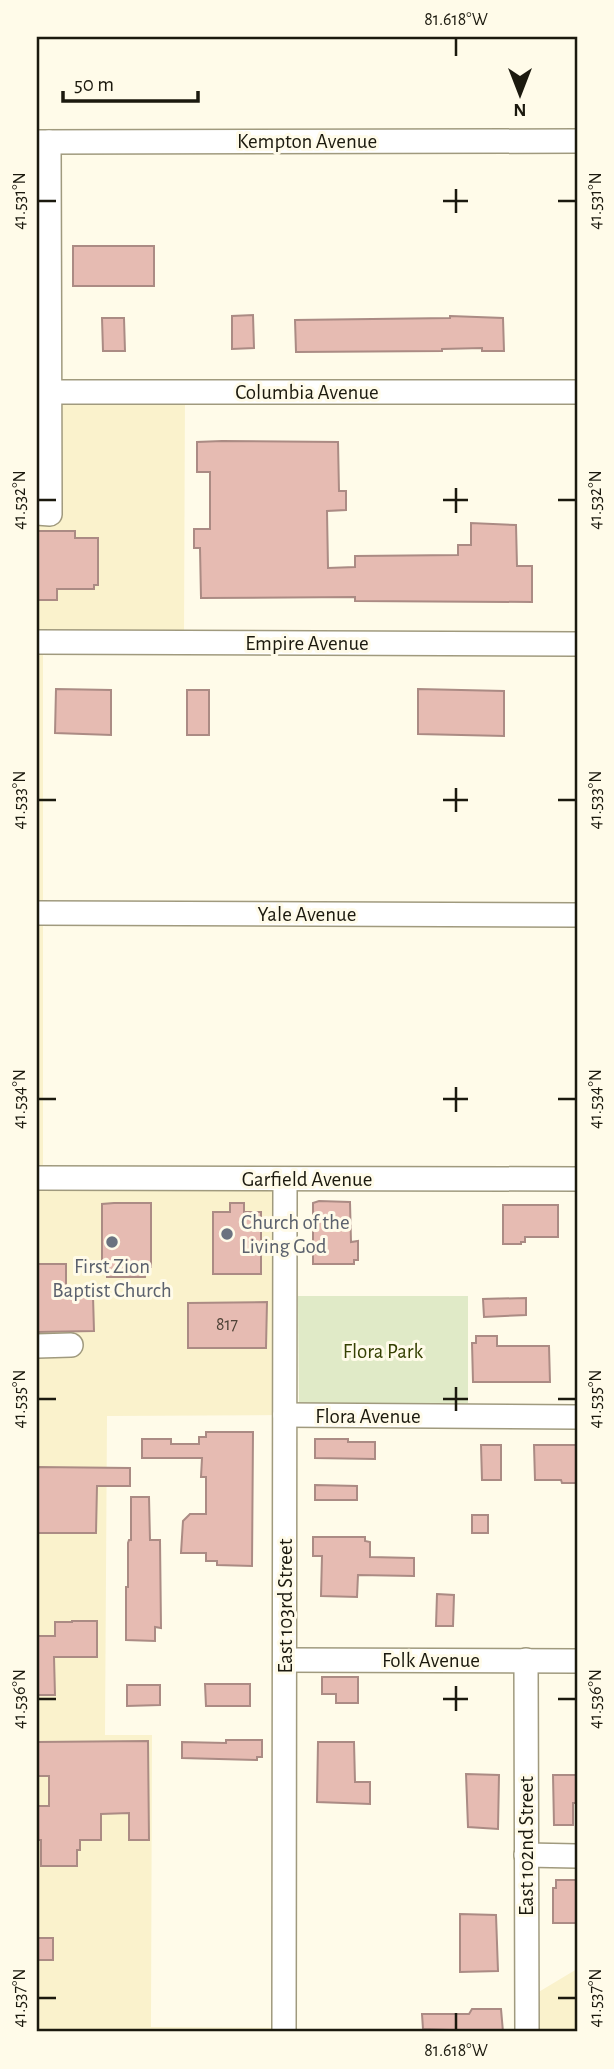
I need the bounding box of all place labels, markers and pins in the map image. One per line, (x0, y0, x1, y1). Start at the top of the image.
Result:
place label: Church of the Living God (241, 1212, 350, 1257)
marker: Church of the Living God (219, 1226, 235, 1242)
marker: First Zion Baptist Church (104, 1234, 120, 1250)
place label: First Zion Baptist Church (52, 1256, 172, 1301)

